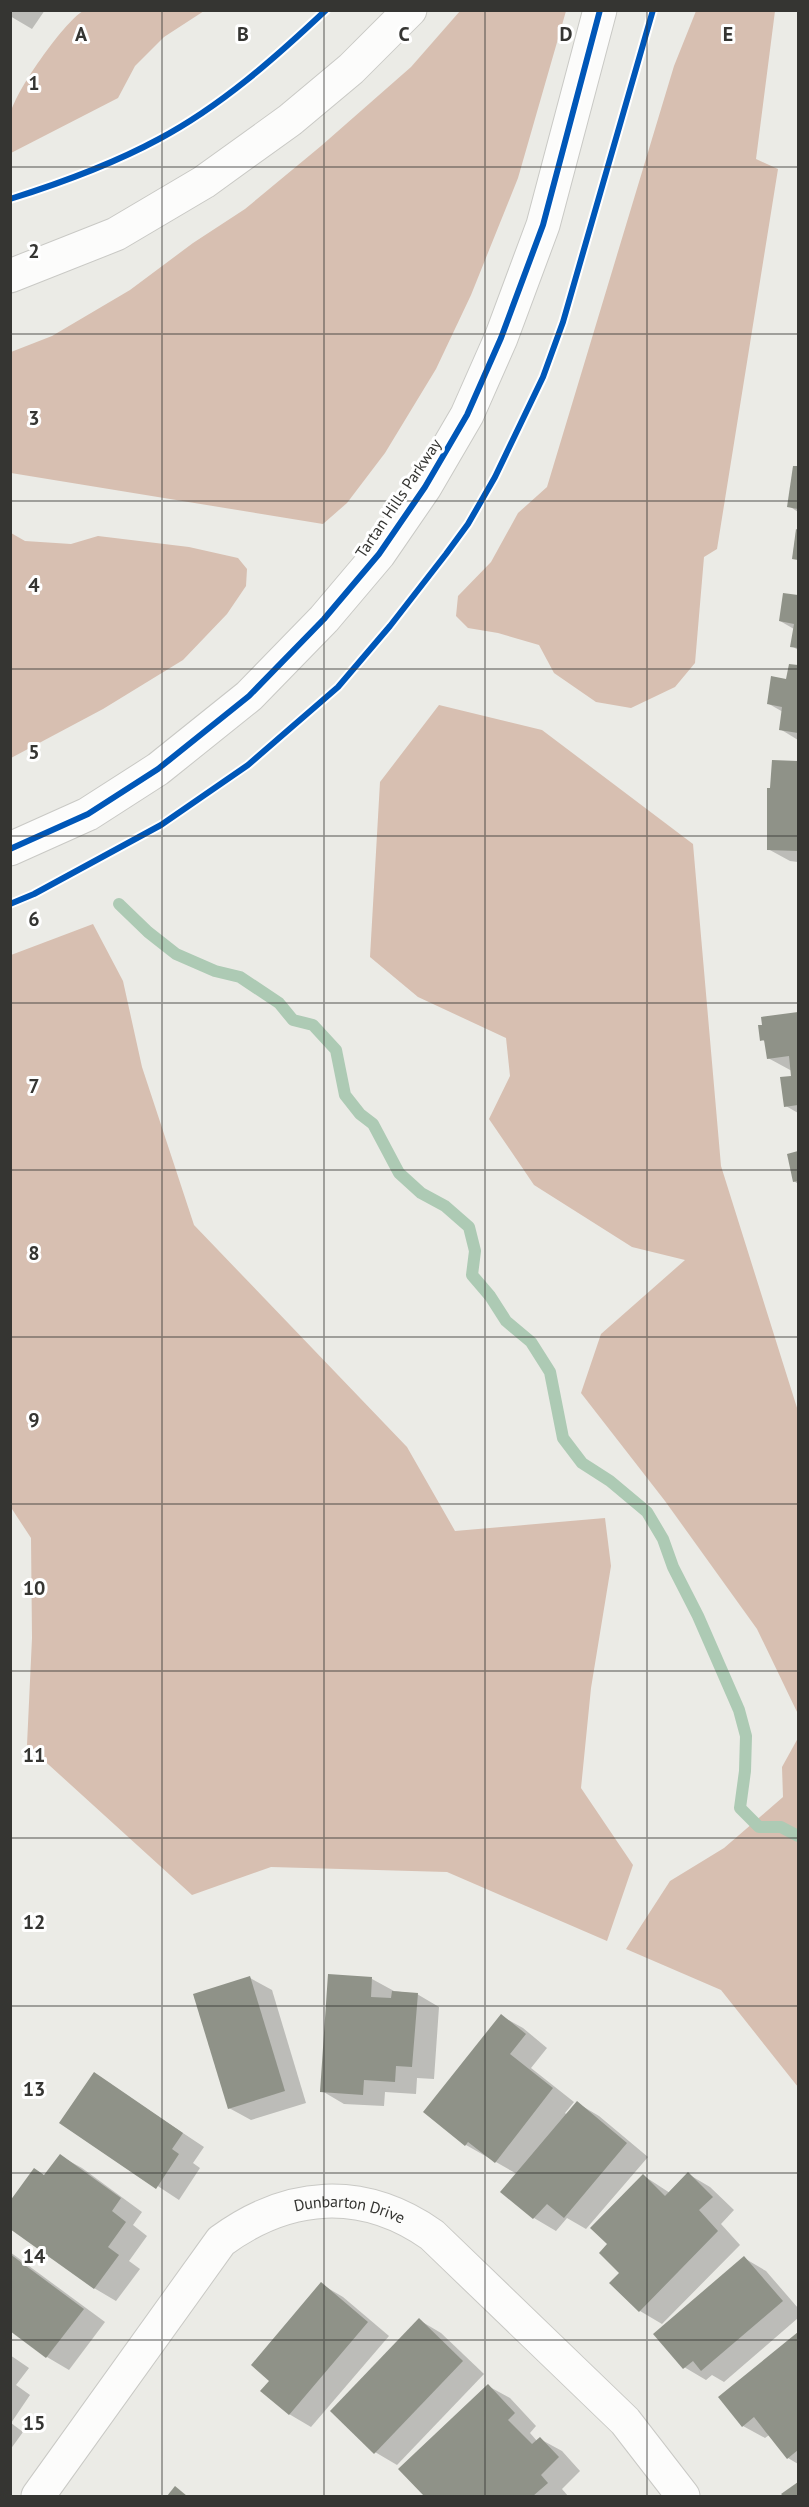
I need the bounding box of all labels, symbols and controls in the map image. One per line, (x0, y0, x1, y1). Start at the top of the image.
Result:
text: A (75, 21, 88, 47)
text: B (237, 21, 249, 47)
text: C (398, 21, 410, 47)
text: D (560, 21, 573, 47)
text: E (723, 21, 733, 47)
text: 1 (28, 70, 40, 96)
text: 2 (28, 238, 40, 264)
text: 3 (28, 405, 40, 431)
street label: Tartan Hills Parkway (351, 434, 446, 561)
text: 4 (28, 572, 40, 598)
text: 5 (28, 739, 40, 765)
text: 6 (28, 906, 40, 932)
text: 7 (28, 1073, 40, 1099)
text: 8 (28, 1240, 40, 1266)
text: 9 (28, 1407, 40, 1433)
text: 10 (23, 1575, 45, 1601)
text: 11 (23, 1742, 45, 1768)
text: 12 (23, 1909, 45, 1935)
text: 13 (23, 2076, 45, 2102)
street label: Dunbarton Drive (292, 2191, 408, 2227)
text: 14 (23, 2243, 46, 2269)
text: 15 (23, 2410, 45, 2436)

